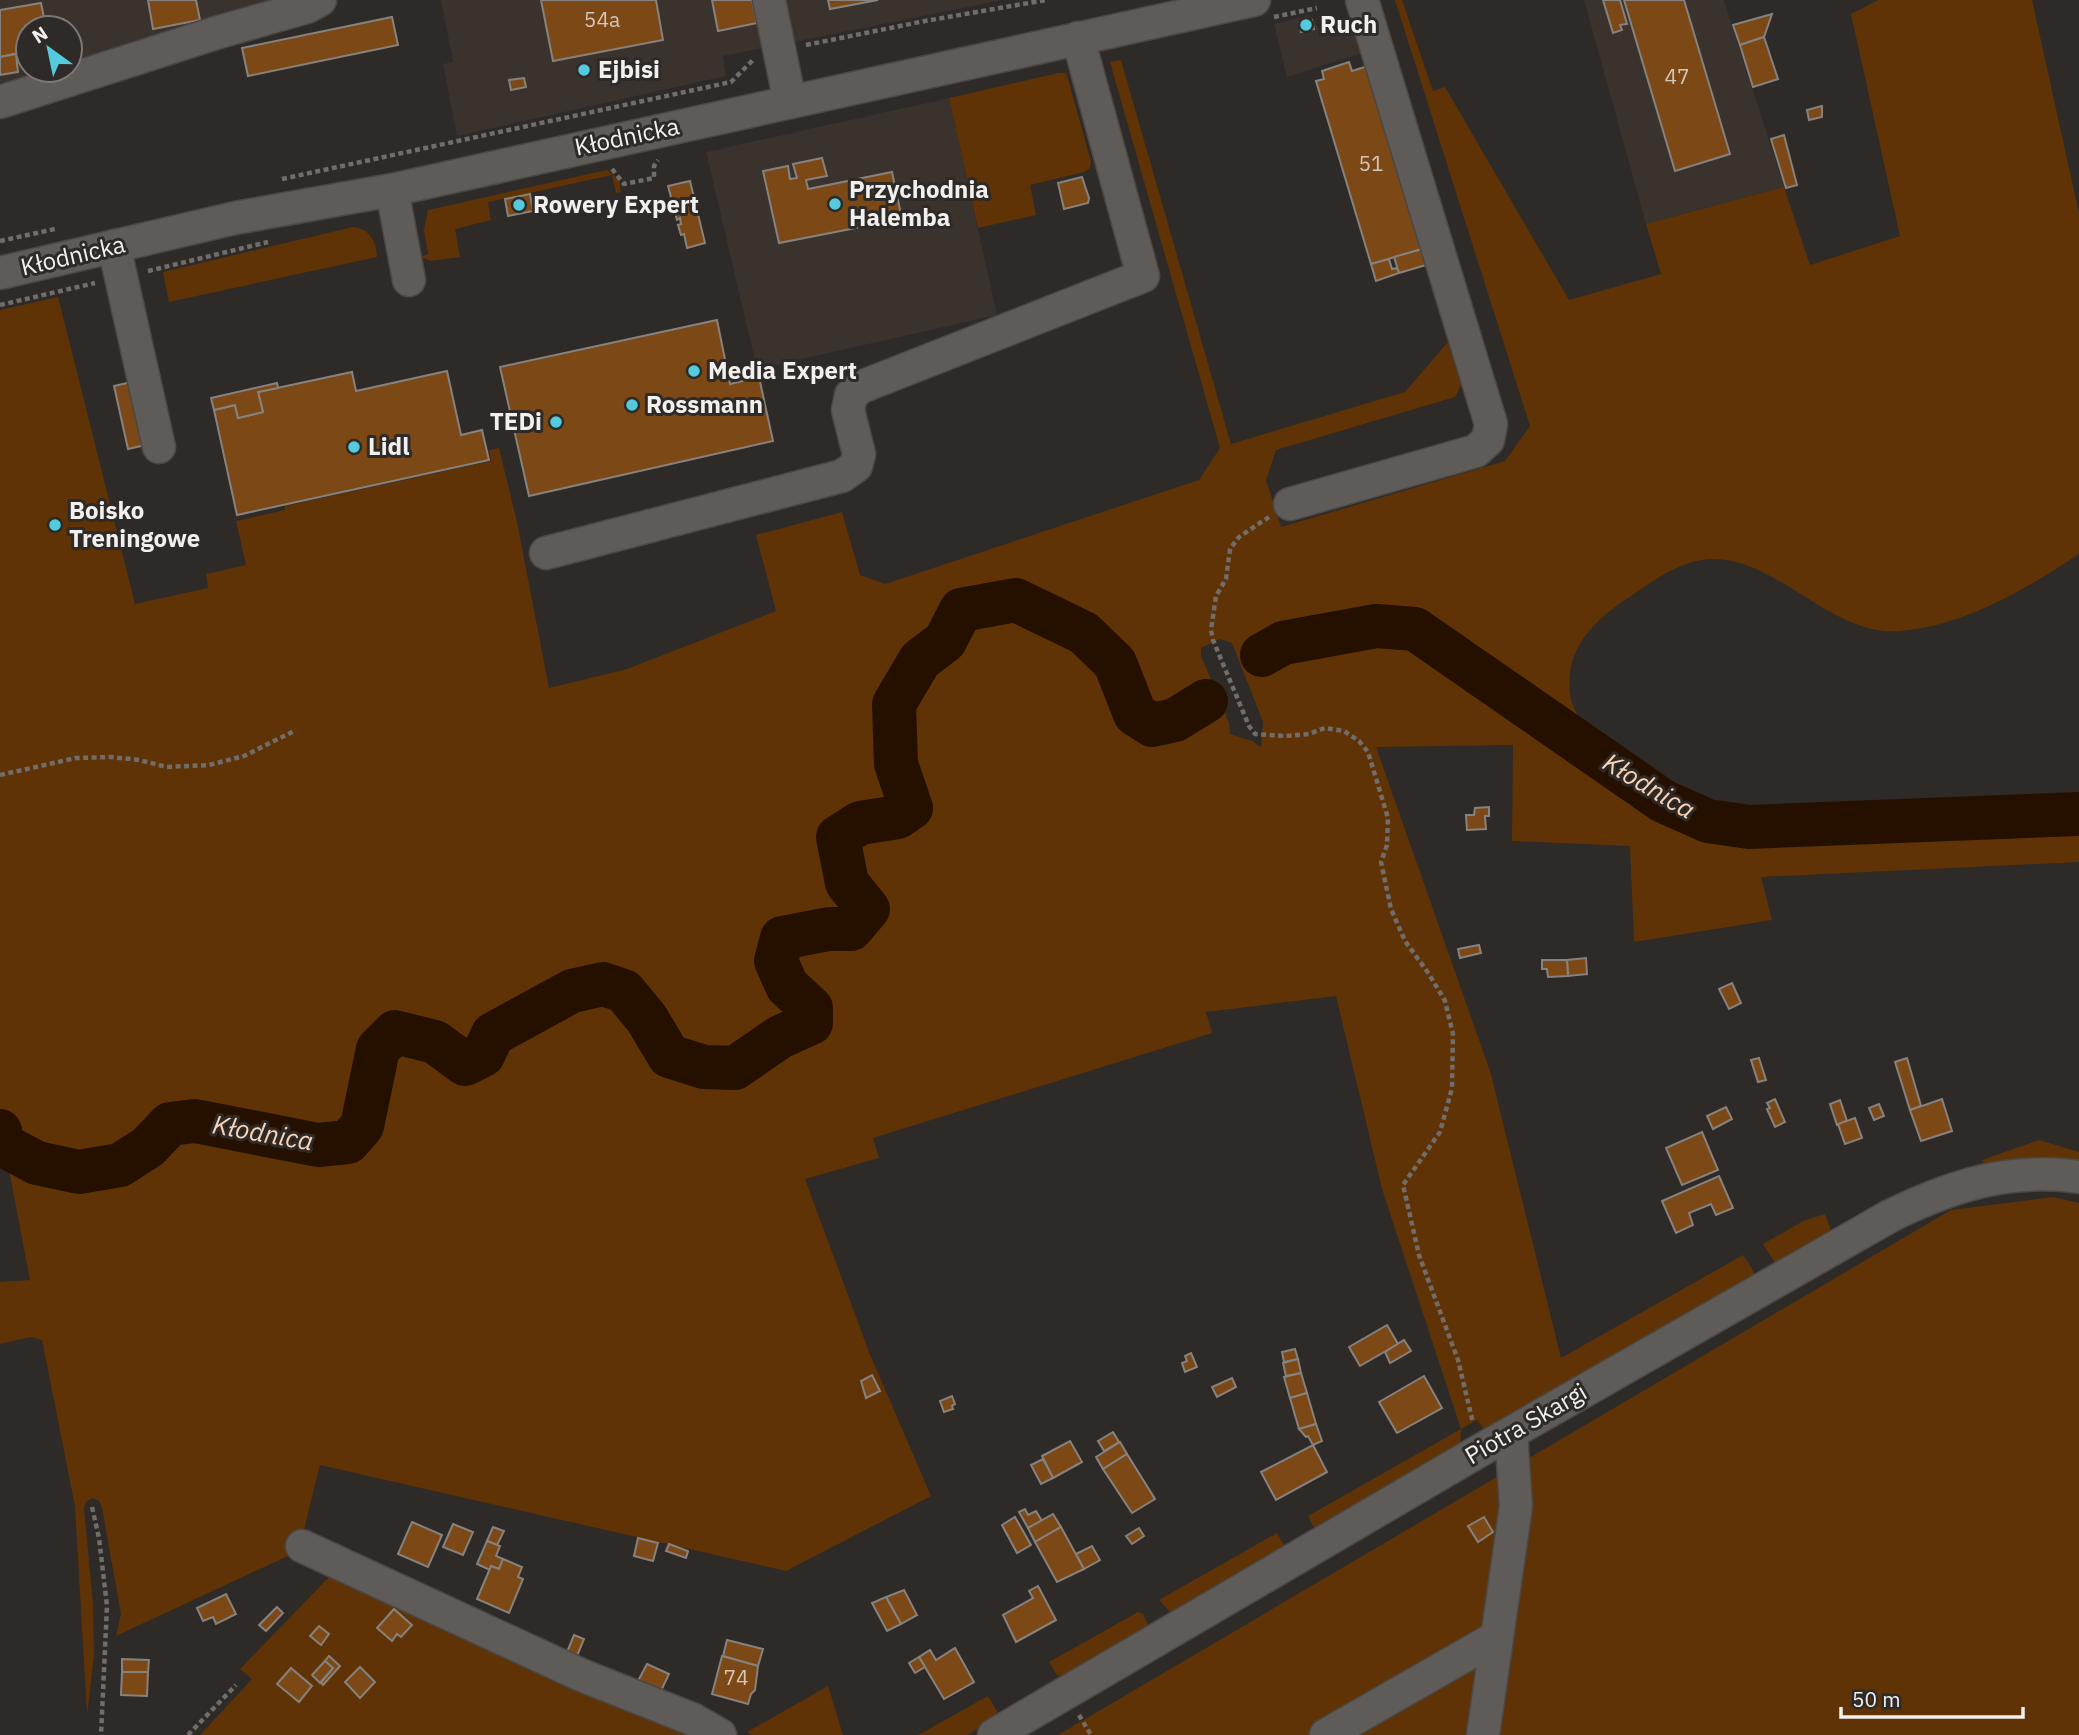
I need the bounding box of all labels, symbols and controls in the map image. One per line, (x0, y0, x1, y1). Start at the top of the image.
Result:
house number: 54a (584, 5, 620, 33)
place label: Ruch (1320, 8, 1377, 40)
north arrow (14, 14, 84, 84)
marker: Ruch (1298, 17, 1314, 33)
text: N (27, 21, 52, 49)
place label: Ejbisi (598, 53, 660, 85)
marker: Ejbisi (576, 62, 592, 78)
house number: 47 (1664, 62, 1690, 90)
street label: Kłodnicka (571, 109, 682, 163)
house number: 51 (1358, 149, 1384, 177)
place label: Przychodnia Halemba (849, 173, 989, 233)
place label: Rowery Expert (533, 188, 699, 220)
marker: Przychodnia Halemba (827, 196, 843, 212)
marker: Rowery Expert (511, 197, 527, 213)
street label: Kłodnicka (17, 227, 128, 283)
place label: Media Expert (708, 354, 857, 386)
marker: Media Expert (686, 363, 702, 379)
place label: Rossmann (646, 388, 763, 420)
marker: Rossmann (624, 397, 640, 413)
place label: TEDi (490, 405, 542, 437)
marker: TEDi (548, 414, 564, 430)
place label: Lidl (368, 430, 409, 462)
marker: Lidl (346, 439, 362, 455)
place label: Boisko Treningowe (69, 494, 200, 554)
marker: Boisko Treningowe (47, 517, 63, 533)
water label: Kłodnica (1597, 744, 1702, 826)
water label: Kłodnica (210, 1106, 316, 1158)
street label: Piotra Skargi (1459, 1375, 1592, 1471)
house number: 74 (723, 1663, 749, 1691)
scale bar (1841, 1676, 2023, 1720)
text: 50 m (1852, 1685, 1901, 1713)

